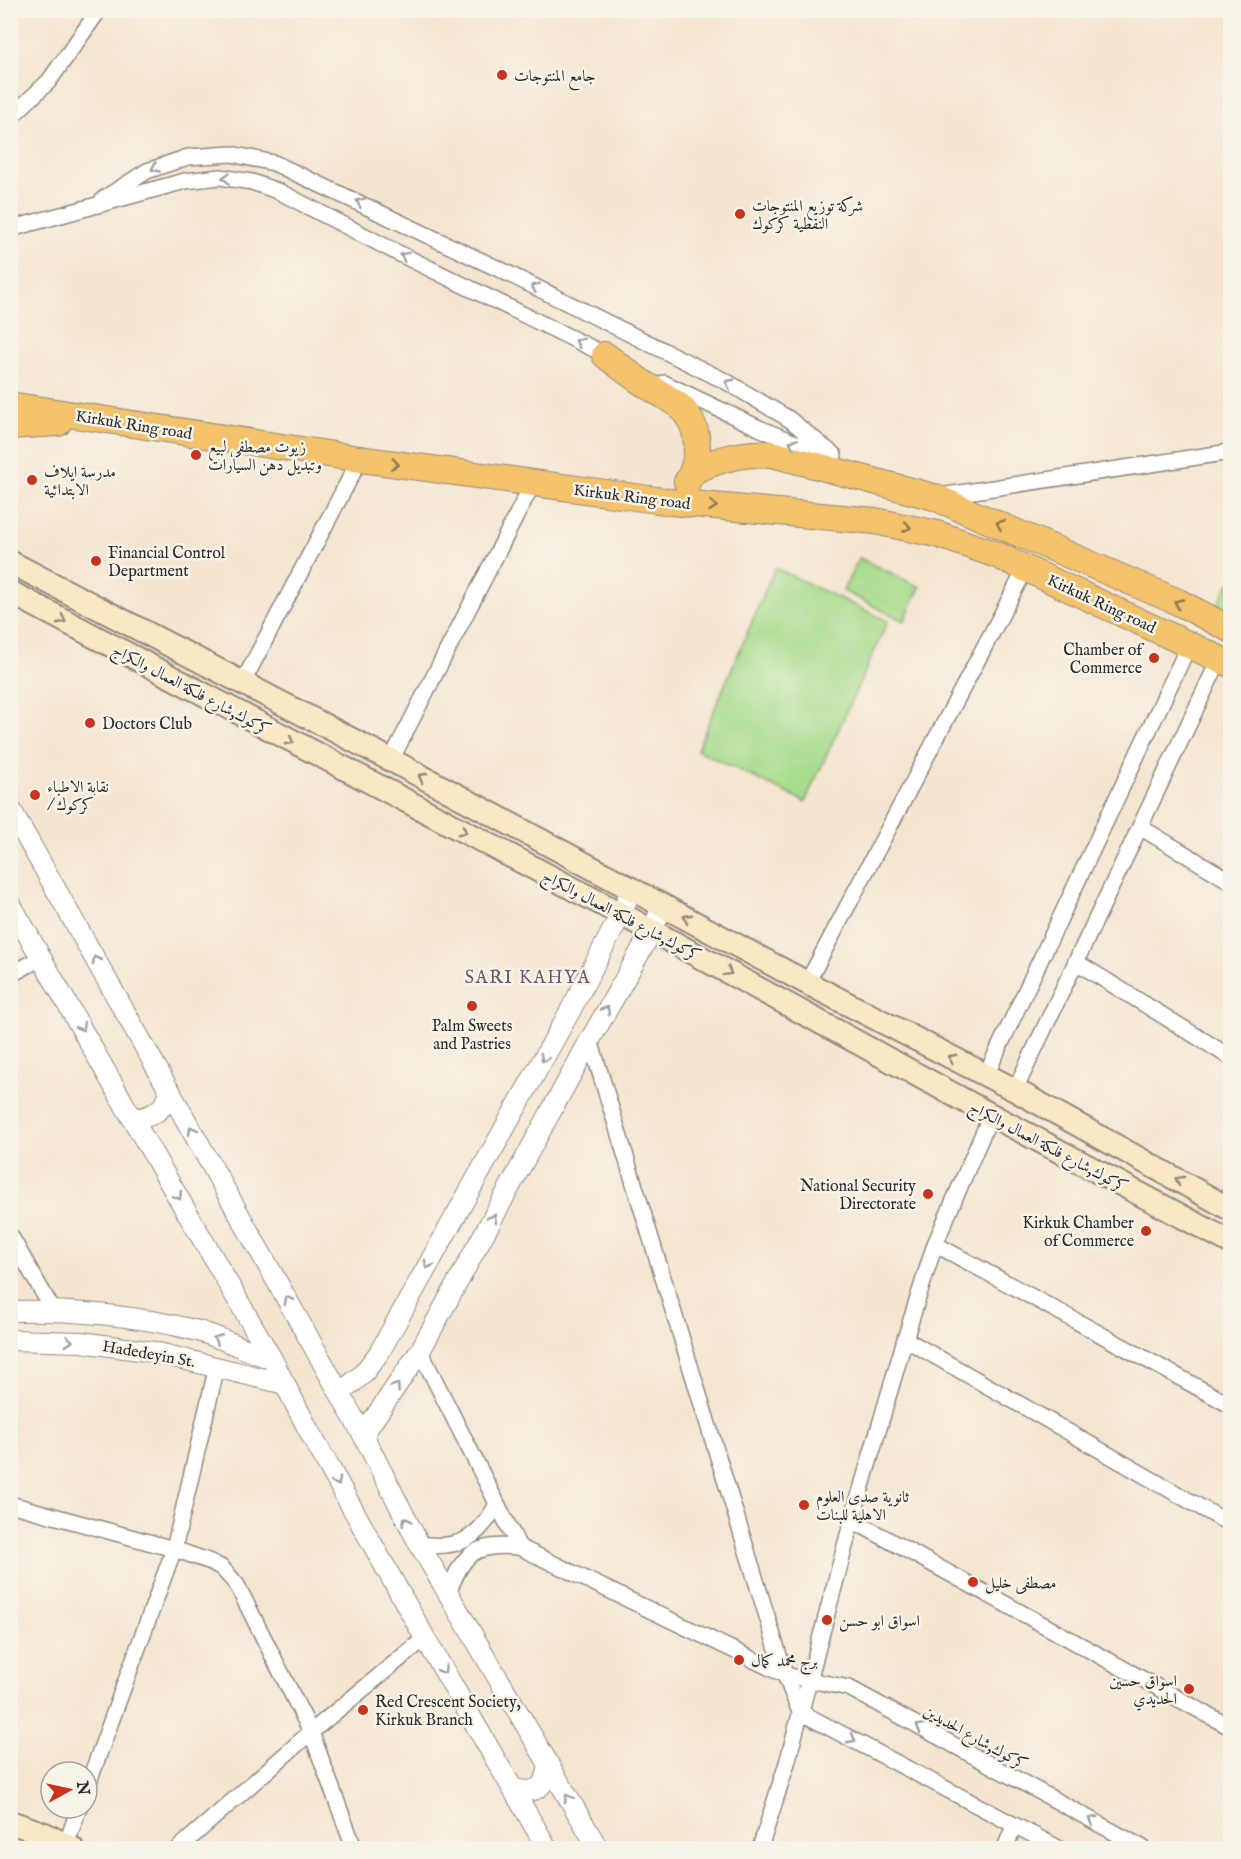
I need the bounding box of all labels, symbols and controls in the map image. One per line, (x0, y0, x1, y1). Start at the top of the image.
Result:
place label: جامع المنتوجات (514, 67, 596, 91)
marker: جامع المنتوجات (495, 68, 509, 82)
one-way arrow (151, 160, 162, 172)
one-way arrow (222, 172, 231, 185)
place label: شركة توزيع المنتوجات النفطية كركوك (752, 196, 863, 235)
one-way arrow (355, 198, 366, 210)
marker: شركة توزيع المنتوجات النفطية كركوك (733, 207, 747, 221)
one-way arrow (399, 251, 410, 263)
one-way arrow (531, 283, 542, 295)
one-way arrow (574, 337, 585, 349)
one-way arrow (724, 379, 735, 391)
street label: Kirkuk Ring road (74, 407, 194, 445)
place label: زيوت مصطفى لبيع وتبديل دهن السيارات (208, 438, 322, 476)
one-way arrow (788, 438, 799, 450)
marker: زيوت مصطفى لبيع وتبديل دهن السيارات (189, 448, 203, 462)
one-way arrow (390, 457, 399, 469)
place label: مدرسة ايلاف الابتدائية (44, 463, 116, 501)
marker: مدرسة ايلاف الابتدائية (25, 473, 39, 487)
street label: Kirkuk Ring road (572, 481, 692, 515)
one-way arrow (708, 499, 717, 512)
one-way arrow (901, 520, 911, 533)
one-way arrow (995, 520, 1006, 532)
place label: Financial Control Department (108, 544, 226, 582)
marker: Financial Control Department (89, 554, 103, 568)
street label: Kirkuk Ring road (1044, 571, 1159, 639)
one-way arrow (1174, 598, 1185, 610)
one-way arrow (56, 613, 66, 624)
street label: كركوك,شارع فلكة العمال والكراج (107, 640, 274, 744)
place label: Chamber of Commerce (1063, 641, 1145, 679)
marker: Chamber of Commerce (1147, 651, 1161, 665)
place label: Doctors Club (102, 715, 192, 735)
marker: Doctors Club (83, 716, 97, 730)
one-way arrow (284, 733, 295, 745)
one-way arrow (418, 773, 428, 784)
place label: نقابة الاطباء / كركوك (47, 778, 109, 816)
marker: نقابة الاطباء / كركوك (28, 788, 42, 802)
one-way arrow (457, 824, 467, 835)
street label: كركوك,شارع فلكة العمال والكراج (537, 866, 704, 970)
one-way arrow (683, 914, 693, 925)
one-way arrow (92, 956, 103, 966)
one-way arrow (721, 965, 732, 976)
district label: SARI KAHYA (465, 967, 591, 990)
marker: Palm Sweets and Pastries (465, 999, 479, 1013)
one-way arrow (599, 1006, 611, 1016)
place label: Palm Sweets and Pastries (432, 1017, 513, 1055)
one-way arrow (73, 1021, 85, 1031)
one-way arrow (540, 1052, 551, 1062)
one-way arrow (948, 1054, 959, 1065)
street label: كركوك,شارع فلكة العمال والكراج (964, 1097, 1131, 1201)
one-way arrow (188, 1126, 199, 1136)
one-way arrow (1175, 1176, 1185, 1187)
place label: National Security Directorate (800, 1177, 916, 1215)
marker: National Security Directorate (921, 1187, 935, 1201)
one-way arrow (170, 1190, 182, 1200)
one-way arrow (486, 1214, 497, 1224)
place label: Kirkuk Chamber of Commerce (1022, 1214, 1134, 1252)
marker: Kirkuk Chamber of Commerce (1139, 1224, 1153, 1238)
one-way arrow (424, 1259, 436, 1269)
one-way arrow (283, 1296, 295, 1306)
one-way arrow (212, 1333, 223, 1346)
one-way arrow (64, 1335, 73, 1348)
street label: Hadedeyin St. (101, 1337, 197, 1373)
one-way arrow (389, 1383, 400, 1394)
one-way arrow (330, 1476, 342, 1486)
place label: ثانوية صدى العلوم الاهلية للبنات (816, 1488, 910, 1526)
marker: ثانوية صدى العلوم الاهلية للبنات (797, 1498, 811, 1512)
one-way arrow (402, 1516, 414, 1527)
place label: مصطفى خليل (985, 1574, 1057, 1594)
marker: مصطفى خليل (966, 1575, 980, 1589)
place label: اسواق ابو حسن (839, 1612, 920, 1632)
marker: اسواق ابو حسن (820, 1613, 834, 1627)
place label: برج محمد كمال (751, 1652, 818, 1675)
marker: برج محمد كمال (732, 1653, 746, 1667)
one-way arrow (436, 1664, 448, 1674)
place label: اسواق حسين الحديدي (1109, 1672, 1177, 1711)
marker: اسواق حسين الحديدي (1182, 1682, 1196, 1696)
place label: Red Crescent Society, Kirkuk Branch (375, 1693, 521, 1731)
street label: كركوك,شارع الحديدين (918, 1702, 1031, 1777)
marker: Red Crescent Society, Kirkuk Branch (356, 1703, 370, 1717)
one-way arrow (916, 1723, 927, 1734)
one-way arrow (846, 1732, 856, 1743)
north arrow (39, 1760, 99, 1820)
text: N (71, 1779, 93, 1797)
one-way arrow (564, 1794, 575, 1804)
one-way arrow (1087, 1816, 1098, 1828)

